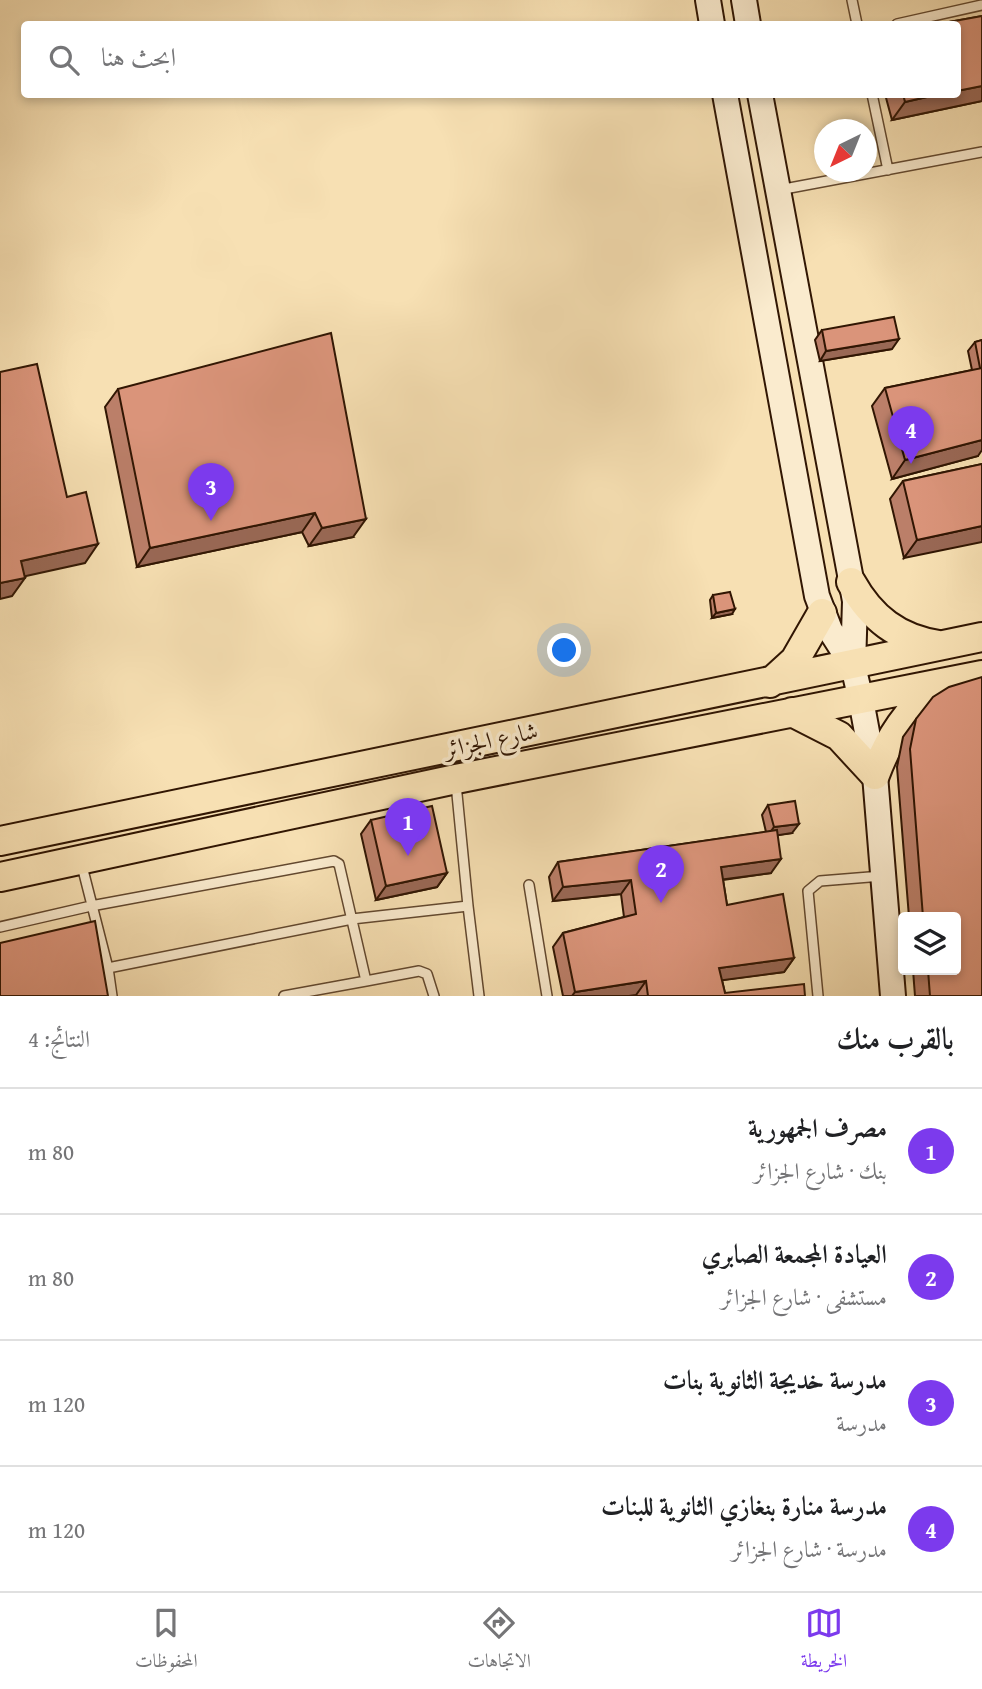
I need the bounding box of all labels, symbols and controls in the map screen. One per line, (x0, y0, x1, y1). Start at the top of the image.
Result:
search box (21, 21, 961, 98)
text: ابحث هنا (101, 37, 176, 76)
icon: search (45, 41, 83, 79)
north arrow (814, 119, 877, 182)
pin: 4 (888, 406, 934, 464)
pin: 3 (188, 463, 234, 521)
your location (547, 633, 581, 667)
street label: شارع الجزائر (438, 713, 542, 770)
pin: 1 (385, 798, 431, 856)
pin: 2 (638, 845, 684, 903)
map controls (898, 912, 961, 975)
button: layers (898, 912, 961, 975)
text: بالقرب منك (837, 1016, 954, 1060)
text: النتائج: 4 (28, 1022, 90, 1055)
text: مصرف الجمهورية (748, 1108, 887, 1147)
text: 80 m (28, 1135, 74, 1168)
text: 1 (925, 1135, 937, 1168)
text: بنك · شارع الجزائر (754, 1154, 887, 1187)
text: العيادة المجمعة الصابري (701, 1234, 887, 1273)
text: 80 m (28, 1261, 74, 1294)
text: 2 (925, 1261, 937, 1294)
text: مستشفى · شارع الجزائر (721, 1280, 887, 1313)
text: مدرسة خديجة الثانوية بنات (663, 1360, 887, 1399)
text: 120 m (28, 1387, 85, 1420)
text: 3 (925, 1387, 937, 1420)
text: مدرسة (836, 1406, 887, 1439)
text: مدرسة منارة بنغازي الثانوية للبنات (601, 1486, 887, 1525)
text: 120 m (28, 1513, 85, 1546)
text: 4 (925, 1513, 937, 1546)
text: مدرسة · شارع الجزائر (731, 1532, 887, 1565)
tab: المحفوظات (135, 1604, 198, 1679)
tab: الاتجاهات (468, 1604, 531, 1679)
tab: الخريطة (801, 1604, 847, 1679)

